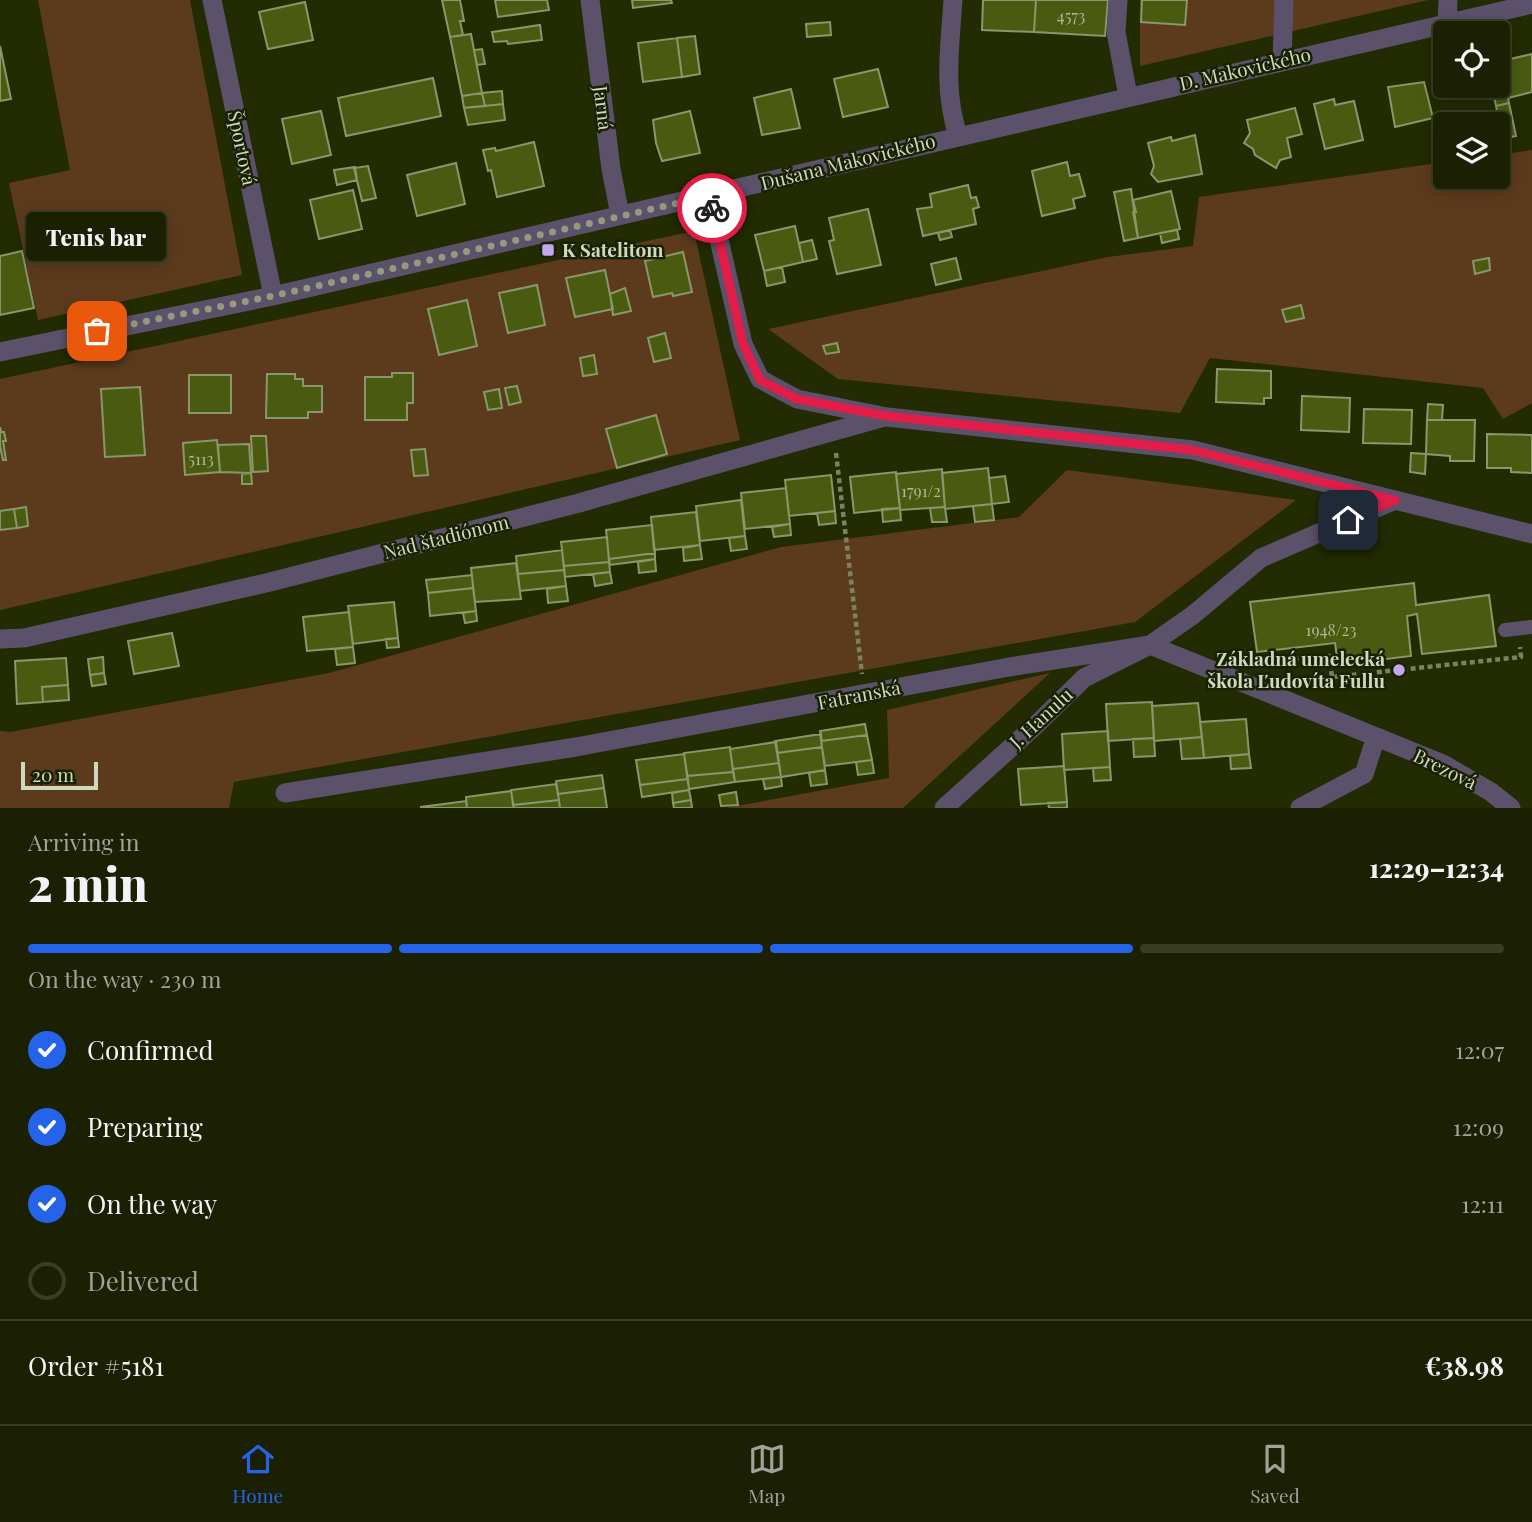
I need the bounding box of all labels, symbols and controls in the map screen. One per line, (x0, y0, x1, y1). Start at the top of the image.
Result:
house number: 4573 (1057, 5, 1085, 26)
map controls (1433, 21, 1510, 189)
button: locate (1433, 21, 1510, 98)
street label: D. Makovického (1176, 40, 1313, 96)
street label: Jarná (588, 83, 620, 132)
street label: Športová (222, 108, 264, 188)
button: layers (1433, 112, 1510, 189)
street label: Dušana Makovického (758, 127, 938, 195)
courier (677, 173, 747, 243)
icon: bike (693, 189, 731, 227)
callout: Tenis bar (27, 212, 167, 261)
text: Tenis bar (46, 221, 146, 252)
place label: K Satelitom (562, 236, 663, 262)
marker: K Satelitom (540, 242, 556, 258)
pin (67, 301, 127, 361)
icon: bag (78, 312, 116, 350)
house number: 5113 (188, 448, 214, 469)
house number: 1791/2 (901, 480, 941, 501)
pin (1318, 490, 1378, 550)
icon: home (1329, 501, 1367, 539)
street label: Nad štadiónom (380, 508, 511, 564)
house number: 1948/23 (1306, 619, 1356, 640)
place label: Základná umelecká škola Ľudovíta Fullu (1207, 645, 1385, 693)
marker: Základná umelecká škola Ľudovíta Fullu (1391, 662, 1407, 678)
street label: Fatranská (815, 673, 903, 715)
street label: J. Hanulu (1002, 681, 1078, 754)
street label: Brezová (1409, 742, 1482, 795)
scale bar (21, 759, 98, 791)
text: 20 m (32, 761, 74, 787)
text: Arriving in (28, 826, 140, 857)
text: 12:29–12:34 (1369, 850, 1504, 885)
text: 2 min (28, 852, 148, 914)
text: On the way · 230 m (28, 963, 221, 994)
icon: check (28, 1031, 66, 1069)
text: Confirmed (87, 1032, 214, 1067)
text: 12:07 (1455, 1034, 1504, 1065)
icon: check (28, 1108, 66, 1146)
text: Preparing (87, 1109, 203, 1144)
text: 12:09 (1453, 1111, 1504, 1142)
icon: check (28, 1185, 66, 1223)
text: On the way (87, 1186, 217, 1221)
text: 12:11 (1461, 1188, 1504, 1219)
text: Delivered (87, 1263, 199, 1298)
text: Order #5181 (28, 1348, 164, 1383)
text: €38.98 (1425, 1348, 1504, 1383)
tab: Home (232, 1440, 283, 1508)
tab: Map (748, 1440, 786, 1508)
tab: Saved (1250, 1440, 1300, 1508)

